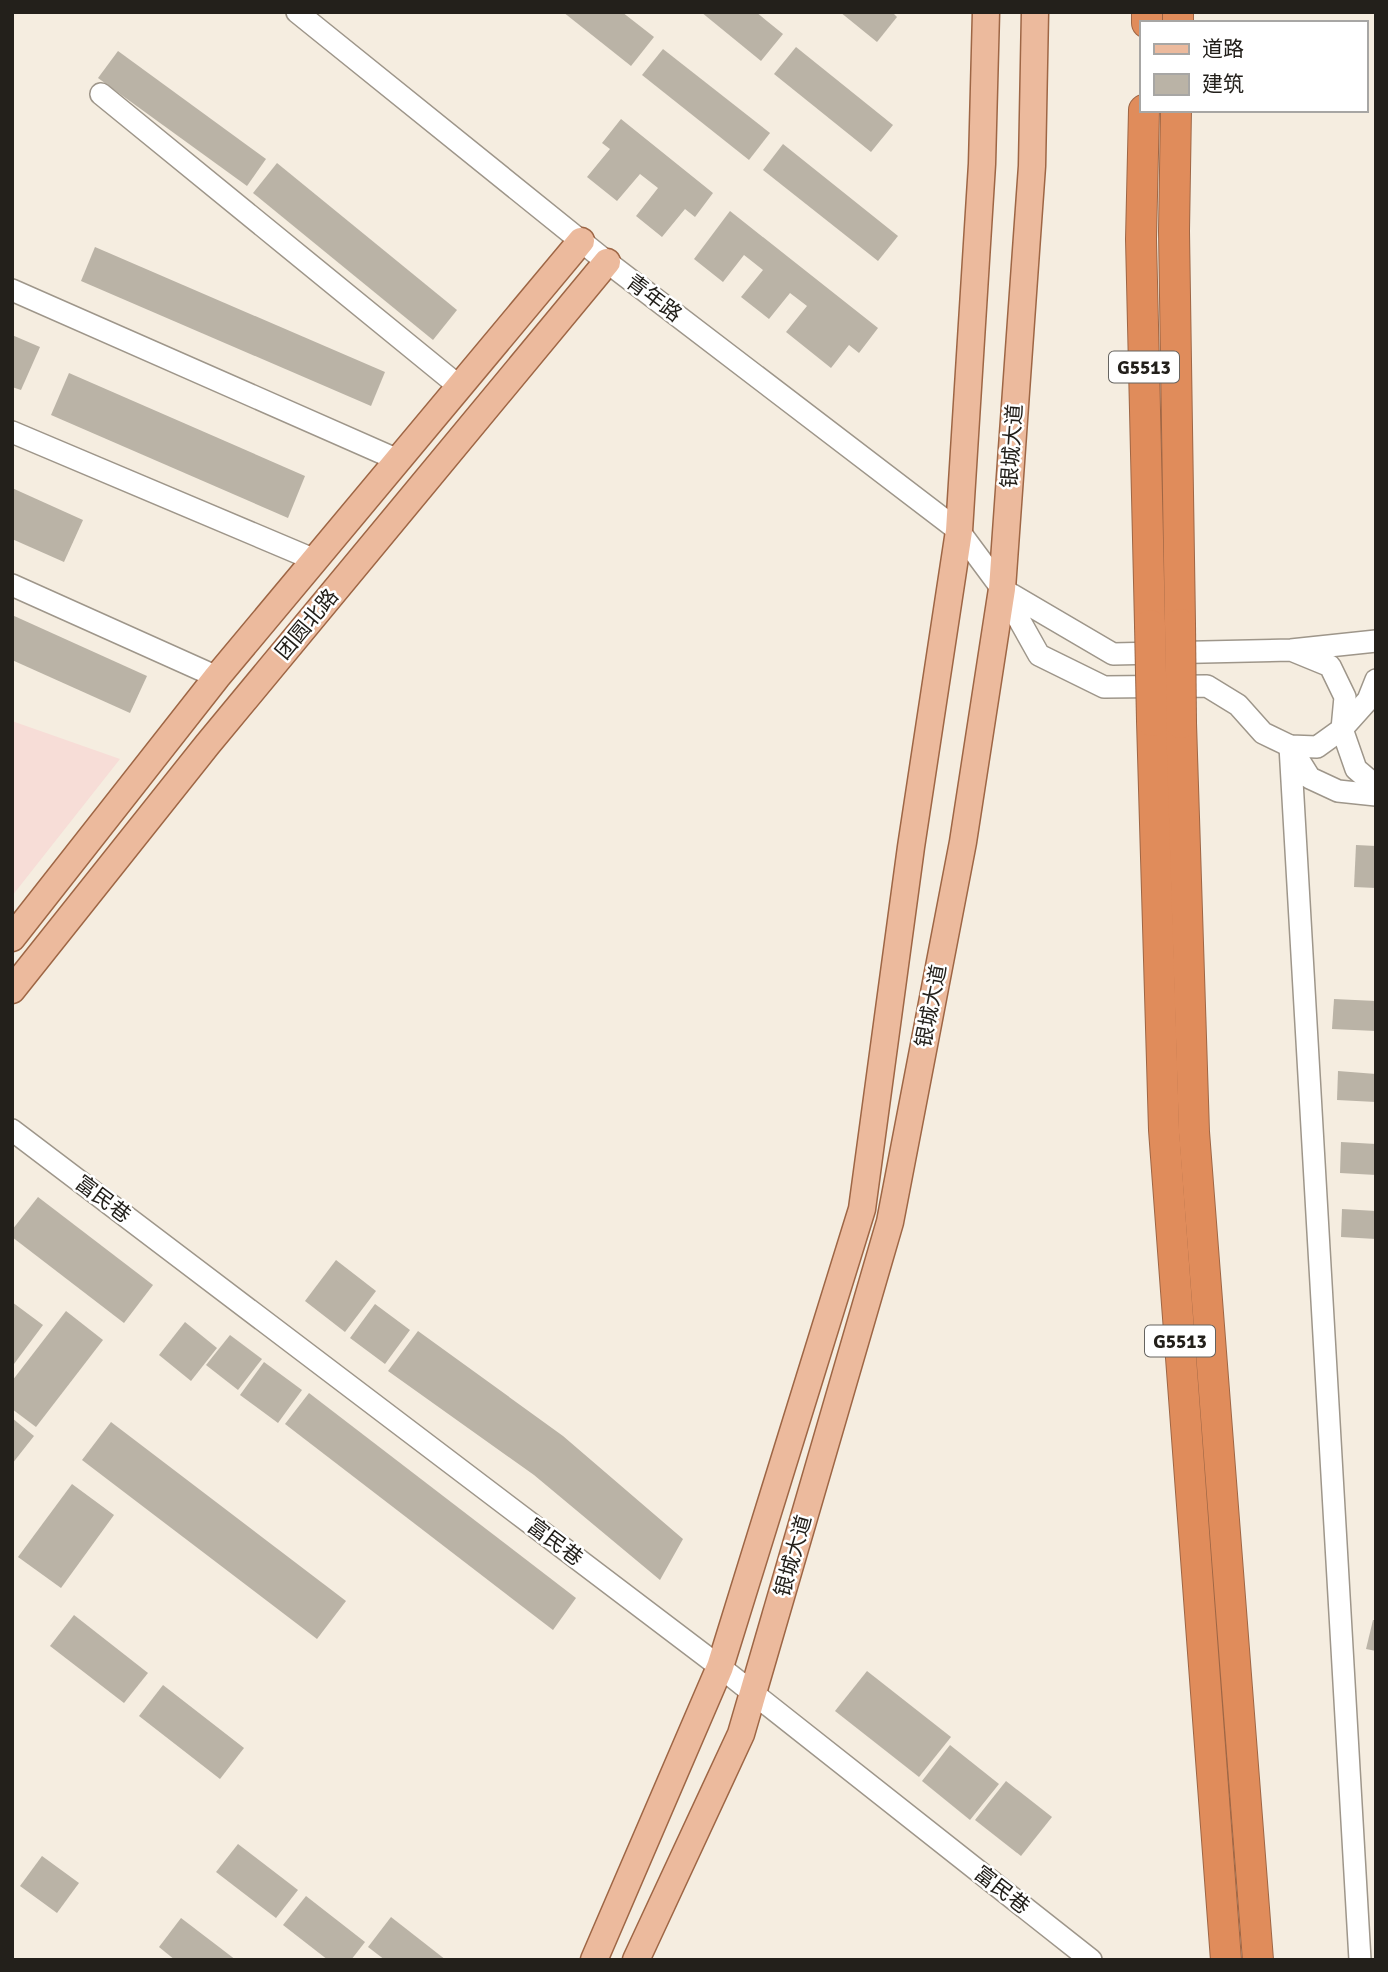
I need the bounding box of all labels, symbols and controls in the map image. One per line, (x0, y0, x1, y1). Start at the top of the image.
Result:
legend (1140, 21, 1367, 112)
text: 道路 (1202, 36, 1244, 62)
text: 建筑 (1202, 71, 1244, 97)
street label: 青年路 (621, 269, 687, 327)
road number: G5513 (1109, 352, 1179, 382)
street label: 银城大道 (996, 403, 1028, 489)
street label: 团圆北路 (270, 583, 344, 665)
street label: 银城大道 (910, 962, 952, 1050)
street label: 富民巷 (70, 1170, 136, 1228)
road number: G5513 (1145, 1326, 1215, 1357)
street label: 银城大道 (769, 1512, 817, 1600)
street label: 富民巷 (522, 1513, 588, 1571)
street label: 富民巷 (969, 1860, 1035, 1920)

